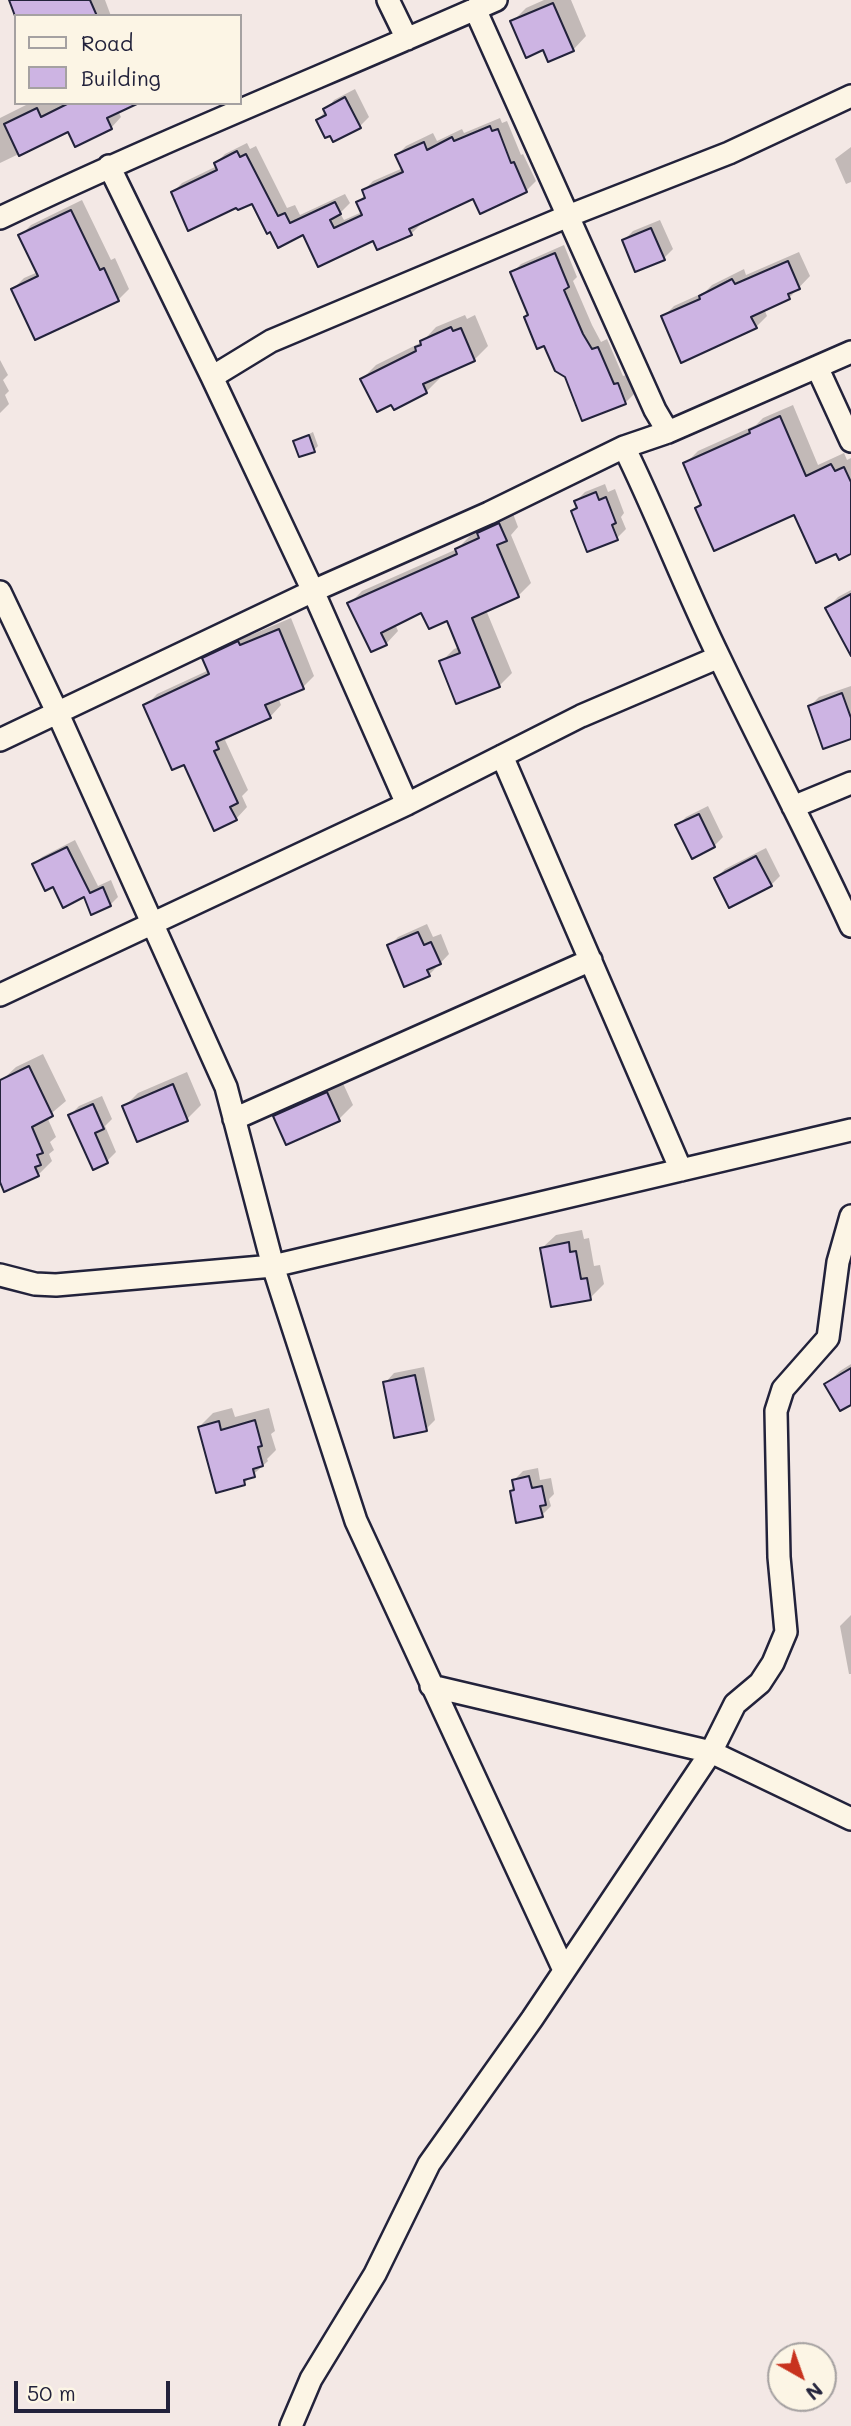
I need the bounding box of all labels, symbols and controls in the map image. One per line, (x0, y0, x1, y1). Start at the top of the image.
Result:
legend (14, 14, 242, 105)
text: Road (81, 29, 133, 56)
text: Building (81, 64, 161, 91)
north arrow (767, 2342, 837, 2412)
scale bar (18, 2366, 173, 2410)
text: N (801, 2378, 828, 2406)
text: 50 m (27, 2379, 76, 2406)

